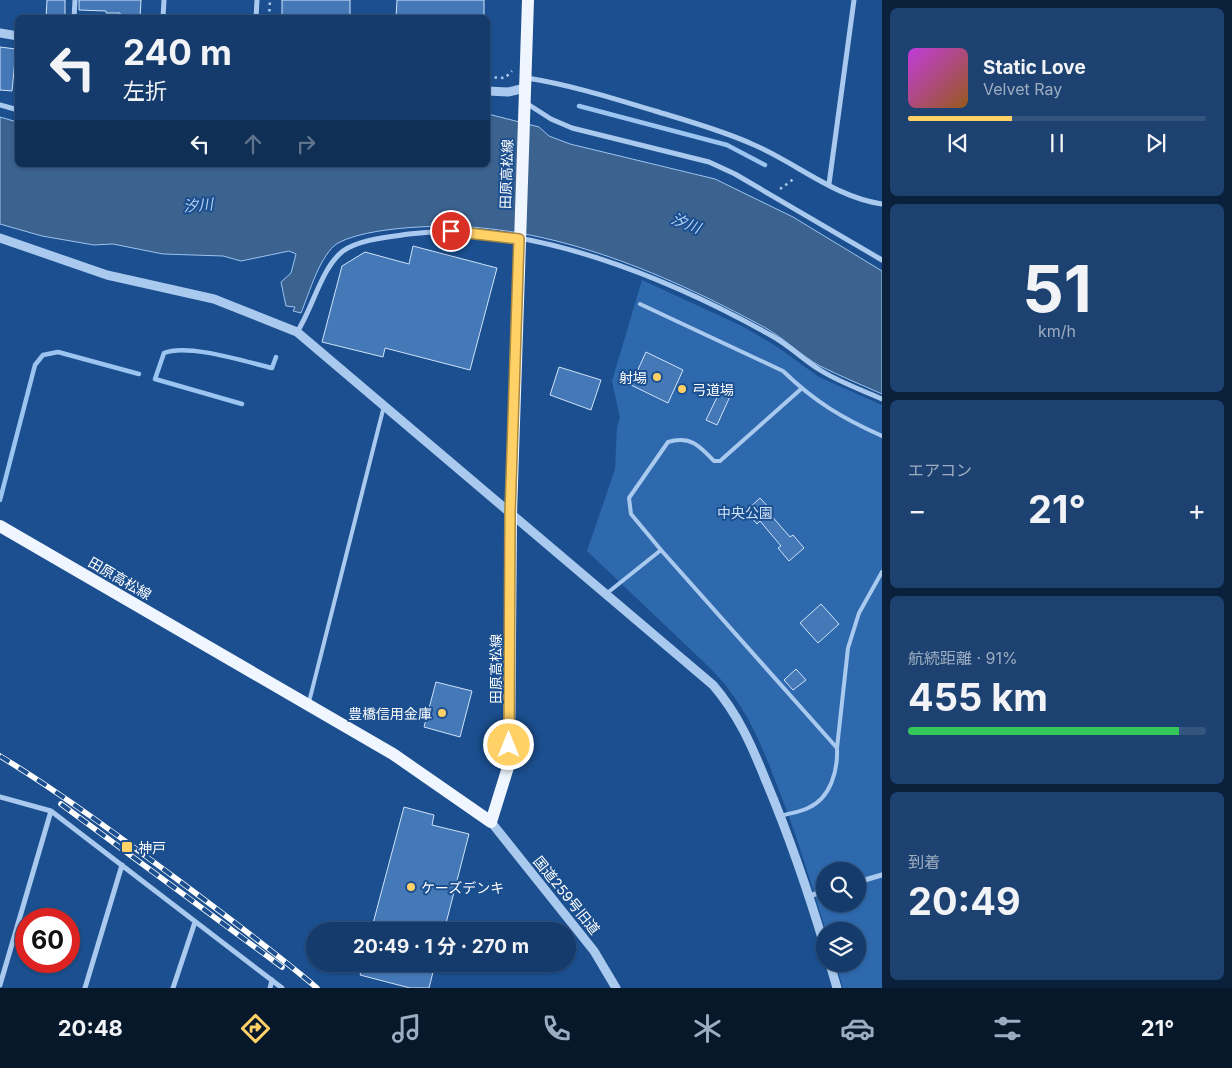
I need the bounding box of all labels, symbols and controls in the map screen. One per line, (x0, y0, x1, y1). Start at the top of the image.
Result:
text: 240 m (123, 31, 232, 73)
icon: left (40, 35, 105, 100)
text: Static Love (983, 56, 1086, 79)
text: 左折 (123, 78, 167, 104)
text: Velvet Ray (983, 79, 1062, 99)
icon: previous (944, 129, 972, 157)
icon: pause (1043, 129, 1071, 157)
icon: next (1142, 129, 1170, 157)
icon: left (186, 130, 214, 158)
icon: ahead (239, 130, 267, 158)
icon: right (292, 130, 320, 158)
street label: 田原高松線 (496, 139, 516, 209)
water label: 汐川 (182, 194, 216, 216)
water label: 汐川 (669, 209, 705, 238)
pin (430, 210, 472, 252)
icon: arrive (437, 217, 465, 245)
text: 51 (1022, 249, 1092, 328)
text: km/h (1038, 321, 1076, 341)
place label: 射場 (619, 369, 647, 386)
marker: 射場 (651, 371, 663, 383)
place label: 弓道場 (692, 381, 734, 398)
marker: 弓道場 (676, 383, 688, 395)
text: エアコン (908, 460, 972, 480)
text: 21° (1028, 486, 1086, 532)
text: − (908, 493, 927, 527)
text: + (1187, 493, 1206, 527)
park label: 中央公園 (717, 504, 773, 521)
street label: 田原高松線 (85, 553, 155, 603)
street label: 田原高松線 (487, 634, 504, 704)
text: 航続距離 · 91% (908, 648, 1018, 668)
text: 455 km (908, 674, 1048, 720)
place label: 豊橋信用金庫 (348, 705, 432, 722)
marker: 豊橋信用金庫 (436, 707, 448, 719)
position arrow (482, 718, 534, 770)
place label: 神戸 (138, 839, 166, 856)
marker: 神戸 (120, 840, 134, 854)
street label: 国道259号旧道 (530, 852, 604, 938)
text: 到着 (908, 852, 940, 872)
map controls (816, 862, 866, 972)
button: search (816, 862, 866, 912)
text: 20:49 (908, 878, 1021, 924)
place label: ケーズデンキ (421, 879, 504, 896)
marker: ケーズデンキ (405, 881, 417, 893)
speed limit sign: 60 (15, 908, 80, 973)
button: layers (816, 922, 866, 972)
text: 20:49 · 1 分 · 270 m (353, 935, 529, 958)
icon: directions (238, 1011, 273, 1046)
icon: music (389, 1011, 424, 1046)
icon: phone (539, 1011, 574, 1046)
icon: climate (690, 1011, 725, 1046)
icon: car (840, 1011, 875, 1046)
icon: filters (990, 1011, 1025, 1046)
text: 20:48 (58, 1015, 123, 1041)
text: 21° (1141, 1015, 1174, 1041)

